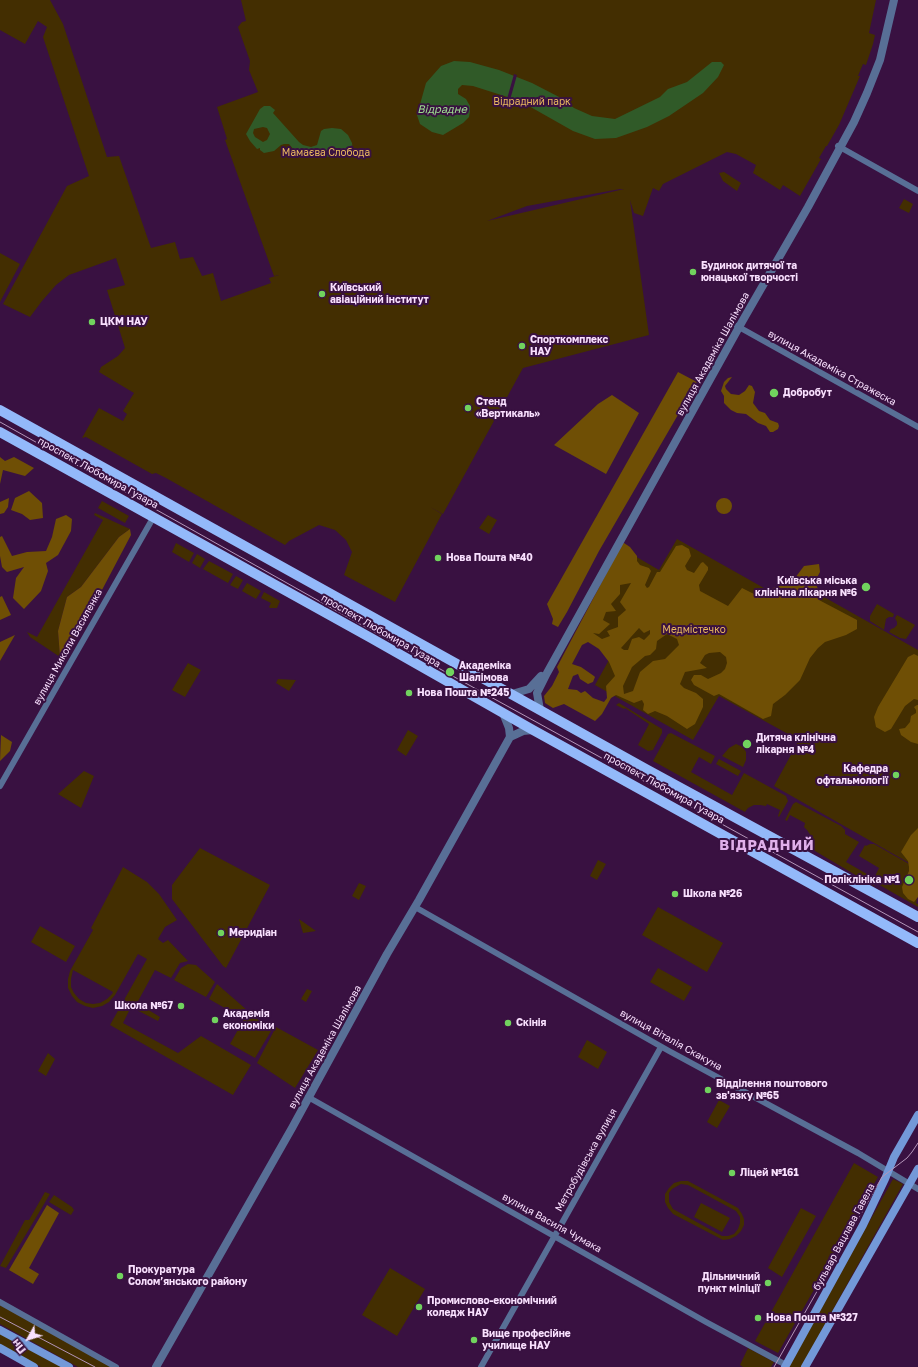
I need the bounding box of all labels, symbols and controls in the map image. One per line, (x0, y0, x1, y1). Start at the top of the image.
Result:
park label: Відрадний парк (493, 96, 571, 108)
water label: Відрадне (417, 103, 467, 117)
park label: Мамаєва Слобода (282, 147, 370, 159)
place label: Будинок дитячої та юнацької творчості (701, 260, 798, 284)
marker: Будинок дитячої та юнацької творчості (688, 267, 698, 277)
place label: Київський авіаційний інститут (330, 282, 429, 306)
marker: Київський авіаційний інститут (317, 289, 327, 299)
street label: вулиця Академіка Шалімова (674, 290, 752, 418)
place label: ЦКМ НАУ (100, 316, 148, 328)
marker: ЦКМ НАУ (87, 317, 97, 327)
street label: вулиця Академіка Стражеска (766, 328, 898, 408)
place label: Спорткомплекс НАУ (530, 334, 608, 358)
marker: Спорткомплекс НАУ (517, 341, 527, 351)
marker: Добробут (768, 387, 780, 399)
place label: Добробут (783, 387, 832, 399)
place label: Стенд «Вертикаль» (476, 396, 540, 420)
marker: Стенд «Вертикаль» (463, 403, 473, 413)
street label: проспект Любомира Гузара (36, 435, 160, 511)
place label: Нова Пошта №40 (446, 552, 533, 564)
marker: Нова Пошта №40 (433, 553, 443, 563)
place label: Київська міська клінічна лікарня №6 (755, 575, 857, 598)
marker: Київська міська клінічна лікарня №6 (860, 581, 872, 593)
street label: вулиця Миколи Василенка (31, 587, 105, 707)
street label: проспект Любомира Гузара (319, 592, 443, 670)
park label: Медмістечко (662, 624, 726, 636)
place label: Академіка Шалімова (459, 660, 511, 684)
marker: Академіка Шалімова (444, 666, 456, 678)
place label: Нова Пошта №245 (417, 687, 509, 699)
marker: Нова Пошта №245 (404, 688, 414, 698)
place label: Дитяча клінічна лікарня №4 (756, 732, 836, 756)
marker: Дитяча клінічна лікарня №4 (741, 738, 753, 750)
street label: проспект Любомира Гузара (602, 750, 726, 826)
place label: Кафедра офтальмології (817, 763, 888, 786)
marker: Кафедра офтальмології (891, 770, 901, 780)
district label: ВІДРАДНИЙ (719, 838, 815, 854)
place label: Поліклініка №1 (824, 874, 900, 886)
marker: Поліклініка №1 (903, 874, 915, 886)
place label: Школа №26 (683, 888, 742, 900)
marker: Школа №26 (670, 889, 680, 899)
place label: Меридіан (229, 927, 277, 939)
marker: Меридіан (216, 928, 226, 938)
street label: вулиця Академіка Шалімова (286, 983, 364, 1111)
place label: Школа №67 (114, 1000, 173, 1012)
marker: Школа №67 (176, 1001, 186, 1011)
street label: вулиця Віталія Скакуна (618, 1007, 724, 1073)
place label: Академія економіки (223, 1008, 274, 1032)
marker: Академія економіки (210, 1015, 220, 1025)
place label: Скінія (516, 1017, 546, 1029)
marker: Скінія (503, 1018, 513, 1028)
place label: Відділення поштового зв'язку №65 (716, 1078, 828, 1102)
marker: Відділення поштового зв'язку №65 (703, 1085, 713, 1095)
street label: Метробудівська вулиця (553, 1106, 619, 1214)
place label: Ліцей №161 (740, 1167, 799, 1179)
marker: Ліцей №161 (727, 1168, 737, 1178)
street label: бульвар Вацлава Гавела (811, 1181, 877, 1293)
street label: вулиця Василя Чумака (500, 1191, 604, 1255)
place label: Прокуратура Солом’янського району (128, 1264, 247, 1288)
marker: Прокуратура Солом’янського району (115, 1271, 125, 1281)
place label: Дільничний пункт міліції (698, 1271, 760, 1294)
marker: Дільничний пункт міліції (763, 1278, 773, 1288)
place label: Промислово-економічний коледж НАУ (427, 1295, 557, 1318)
marker: Промислово-економічний коледж НАУ (414, 1302, 424, 1312)
place label: Нова Пошта №327 (766, 1312, 858, 1324)
marker: Нова Пошта №327 (753, 1313, 763, 1323)
north arrow (8, 1319, 48, 1359)
place label: Вище професійне училище НАУ (482, 1328, 571, 1352)
marker: Вище професійне училище НАУ (469, 1335, 479, 1345)
text: Пн (9, 1337, 28, 1357)

